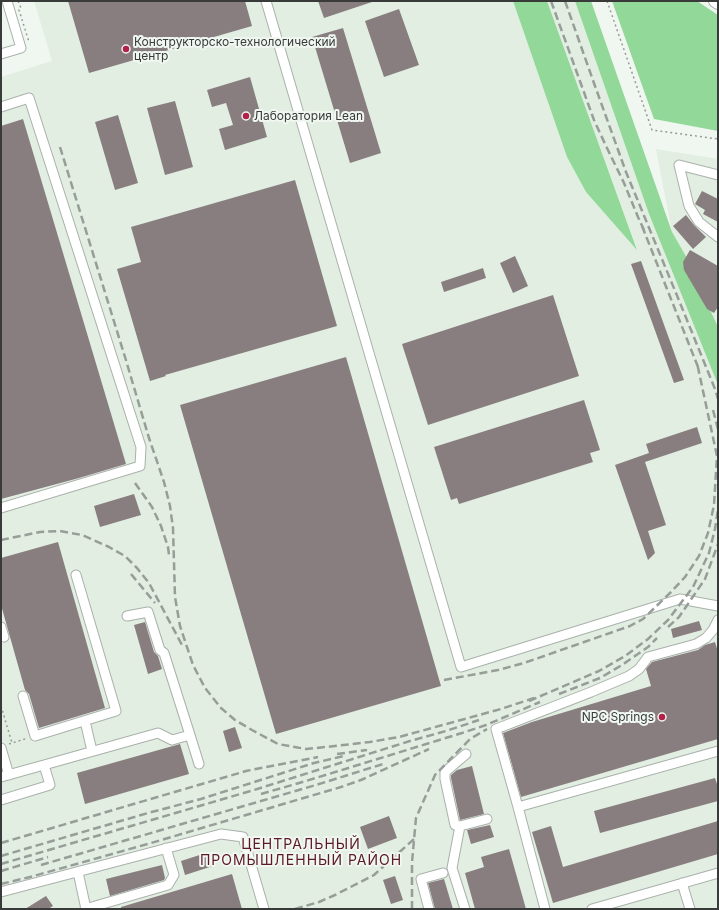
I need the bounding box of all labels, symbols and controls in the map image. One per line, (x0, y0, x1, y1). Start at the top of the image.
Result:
place label: Конструкторско-технологический центр (134, 35, 336, 63)
marker: Конструкторско-технологический центр (121, 44, 131, 54)
place label: Лаборатория Lean (254, 109, 363, 123)
marker: Лаборатория Lean (241, 111, 251, 121)
place label: NPC Springs (582, 710, 654, 724)
marker: NPC Springs (657, 712, 667, 722)
district label: ЦЕНТРАЛЬНЫЙ ПРОМЫШЛЕННЫЙ РАЙОН (200, 837, 402, 870)

